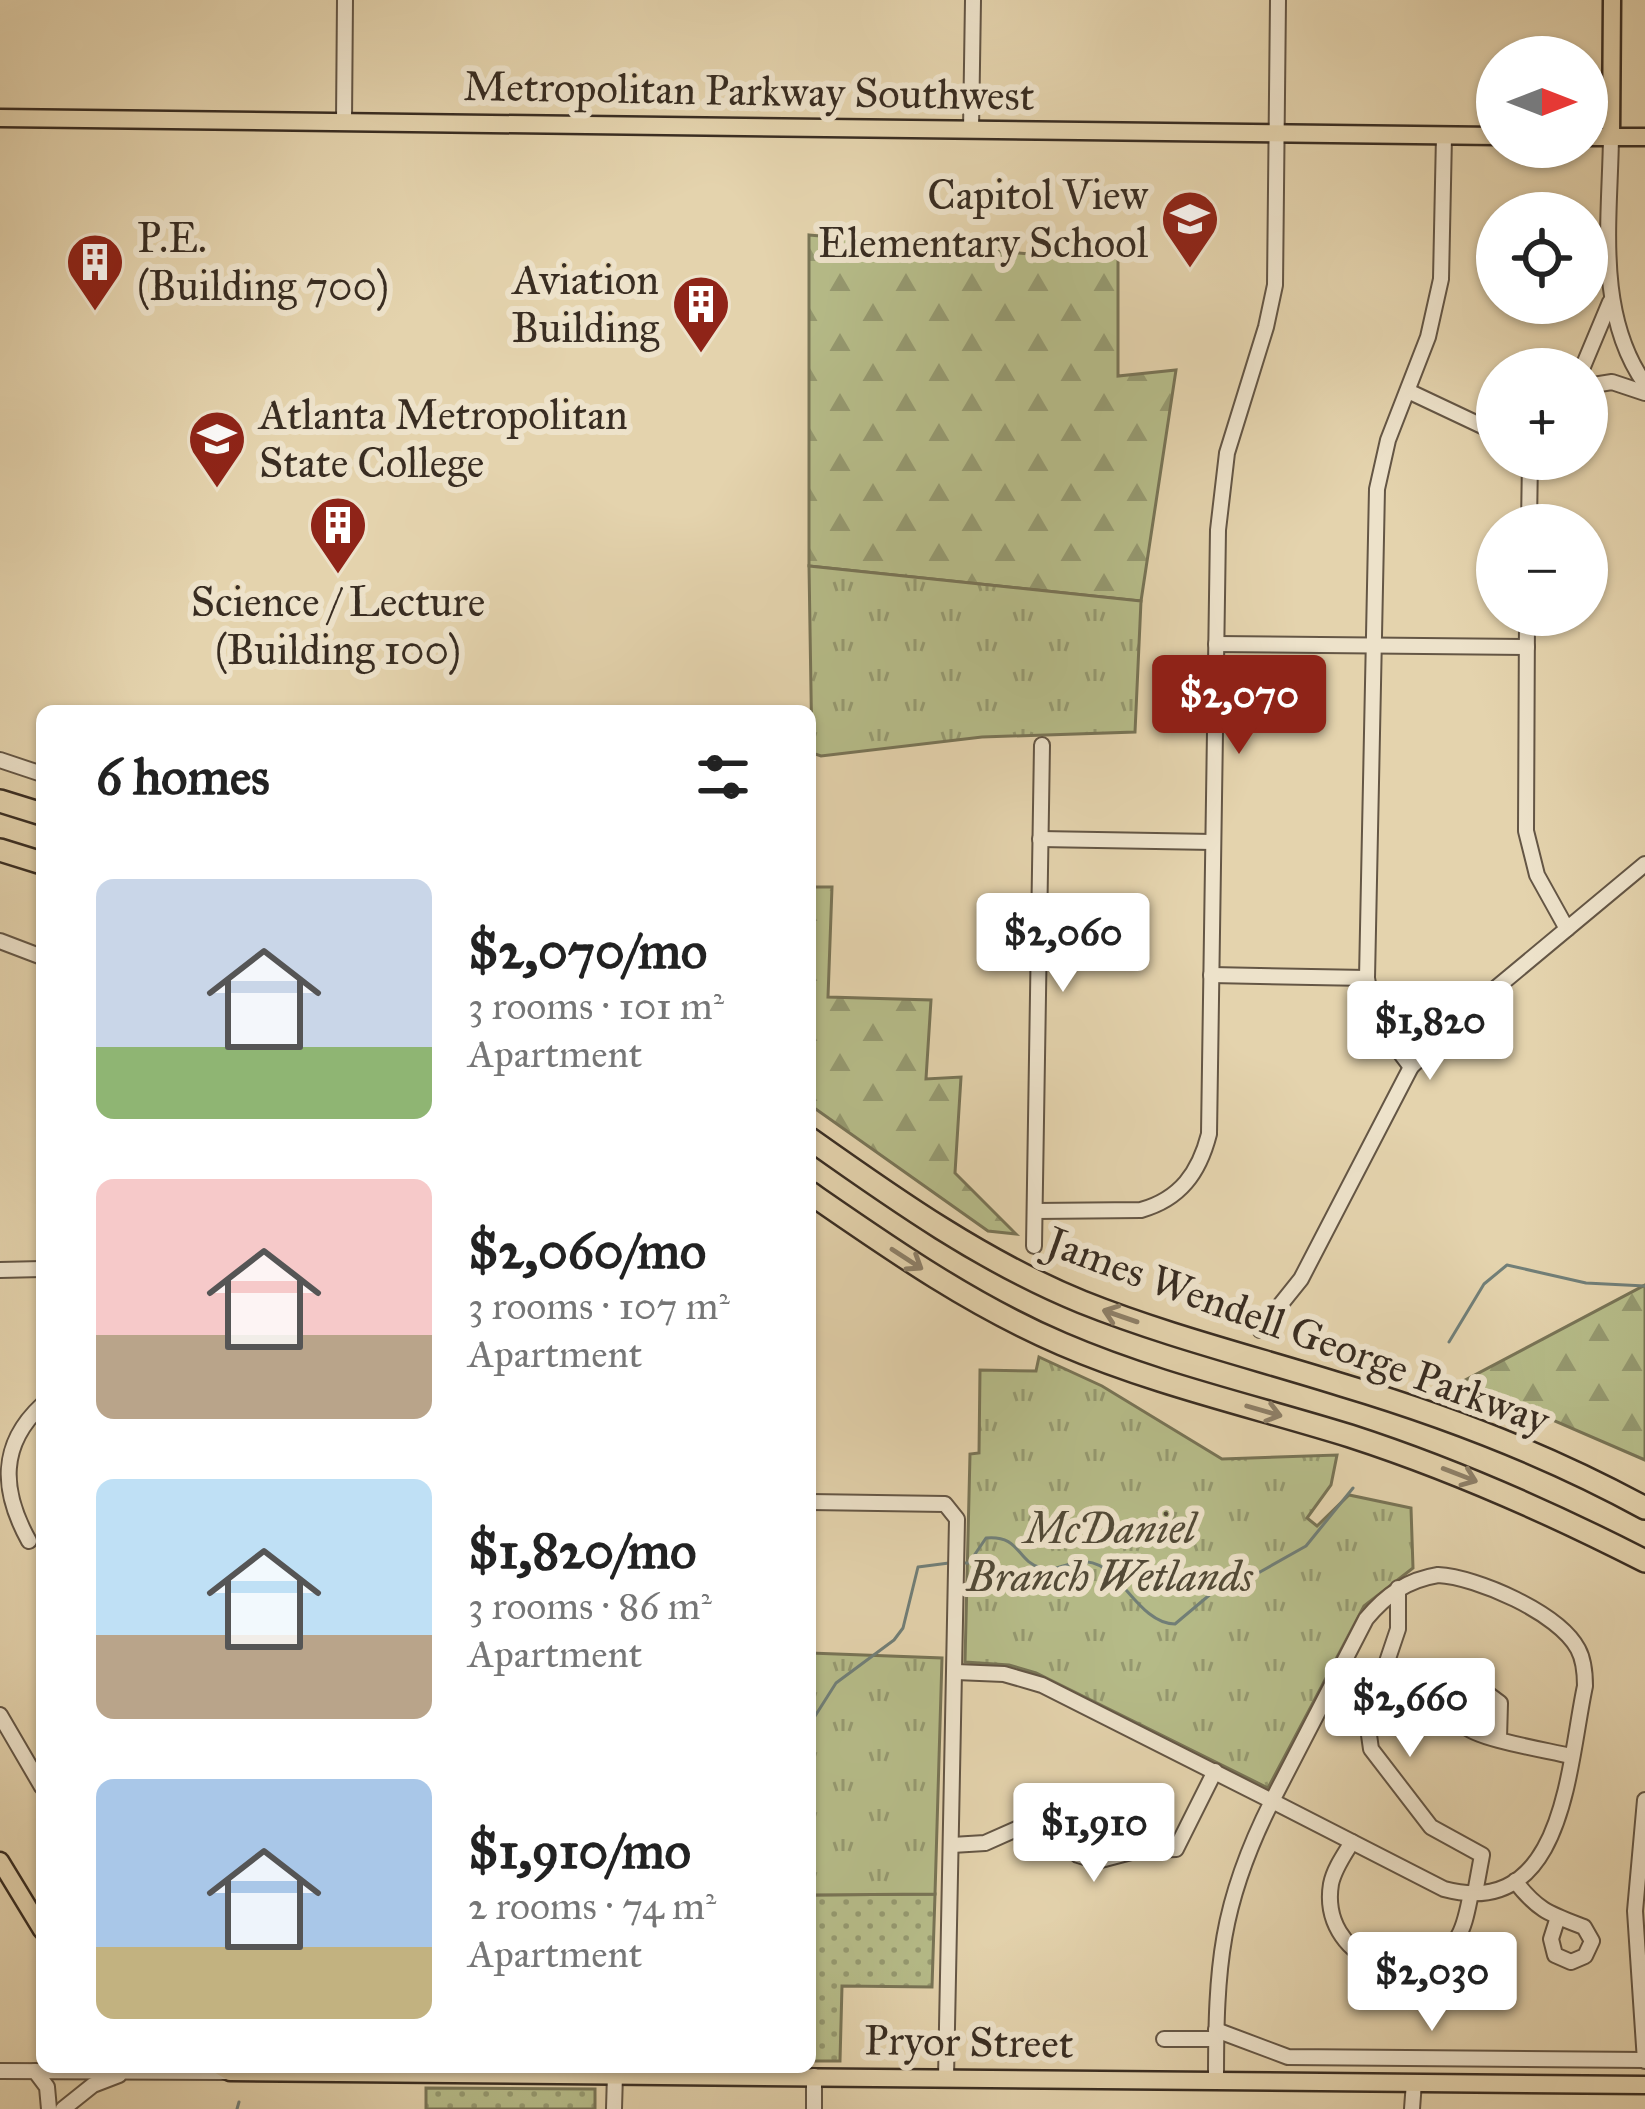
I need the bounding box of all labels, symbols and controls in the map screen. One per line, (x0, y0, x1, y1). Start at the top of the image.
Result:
north arrow (1476, 36, 1608, 168)
map controls (1476, 36, 1608, 636)
street label: Metropolitan Parkway Southwest (463, 60, 1035, 122)
place label: Capitol View Elementary School (818, 169, 1149, 269)
school or university icon: Capitol View Elementary School (1159, 188, 1221, 270)
button: locate (1476, 192, 1608, 324)
place label: P.E. (Building 700) (137, 212, 389, 312)
building icon: P.E. (Building 700) (64, 231, 126, 313)
place label: Aviation Building (510, 254, 659, 354)
building icon: Aviation Building (670, 273, 732, 355)
button: + (1476, 348, 1608, 480)
place label: Atlanta Metropolitan State College (257, 389, 628, 489)
school or university icon: Atlanta Metropolitan State College (186, 408, 248, 490)
building icon: Science / Lecture (Building 100) (307, 494, 369, 576)
button: − (1476, 504, 1608, 636)
place label: Science / Lecture (Building 100) (191, 576, 485, 676)
pin: $2,070 (1141, 655, 1337, 757)
text: $2,070 (1179, 670, 1299, 718)
icon: filters (690, 744, 756, 810)
text: 6 homes (96, 746, 270, 808)
pin: $2,060 (965, 893, 1161, 995)
text: $2,060 (1004, 908, 1122, 956)
text: $2,070/mo (468, 920, 707, 982)
icon: home (192, 927, 336, 1071)
pin: $1,820 (1332, 981, 1528, 1083)
text: 3 rooms · 101 m² (468, 982, 724, 1030)
text: $1,820 (1374, 996, 1486, 1044)
text: Apartment (468, 1030, 642, 1078)
street label: James Wendell George Parkway (1036, 1214, 1558, 1447)
text: $2,060/mo (468, 1220, 706, 1282)
icon: home (192, 1227, 336, 1371)
one-way arrow (889, 1247, 923, 1272)
text: 3 rooms · 107 m² (468, 1282, 730, 1330)
one-way arrow (1102, 1304, 1139, 1325)
text: Apartment (468, 1330, 642, 1378)
one-way arrow (1244, 1401, 1282, 1423)
one-way arrow (1440, 1466, 1477, 1488)
park label: McDaniel Branch Wetlands (965, 1503, 1254, 1603)
text: $1,820/mo (468, 1520, 696, 1582)
icon: home (192, 1527, 336, 1671)
text: 3 rooms · 86 m² (468, 1582, 712, 1630)
text: Apartment (468, 1630, 642, 1678)
pin: $2,660 (1312, 1658, 1508, 1760)
text: $2,660 (1352, 1673, 1468, 1721)
pin: $1,910 (996, 1783, 1192, 1885)
text: $1,910 (1040, 1798, 1148, 1846)
text: $1,910/mo (468, 1820, 691, 1882)
icon: home (192, 1827, 336, 1971)
text: 2 rooms · 74 m² (468, 1882, 716, 1930)
text: Apartment (468, 1930, 642, 1978)
pin: $2,030 (1334, 1932, 1530, 2034)
text: $2,030 (1375, 1947, 1489, 1995)
street label: Pryor Street (864, 2014, 1074, 2070)

